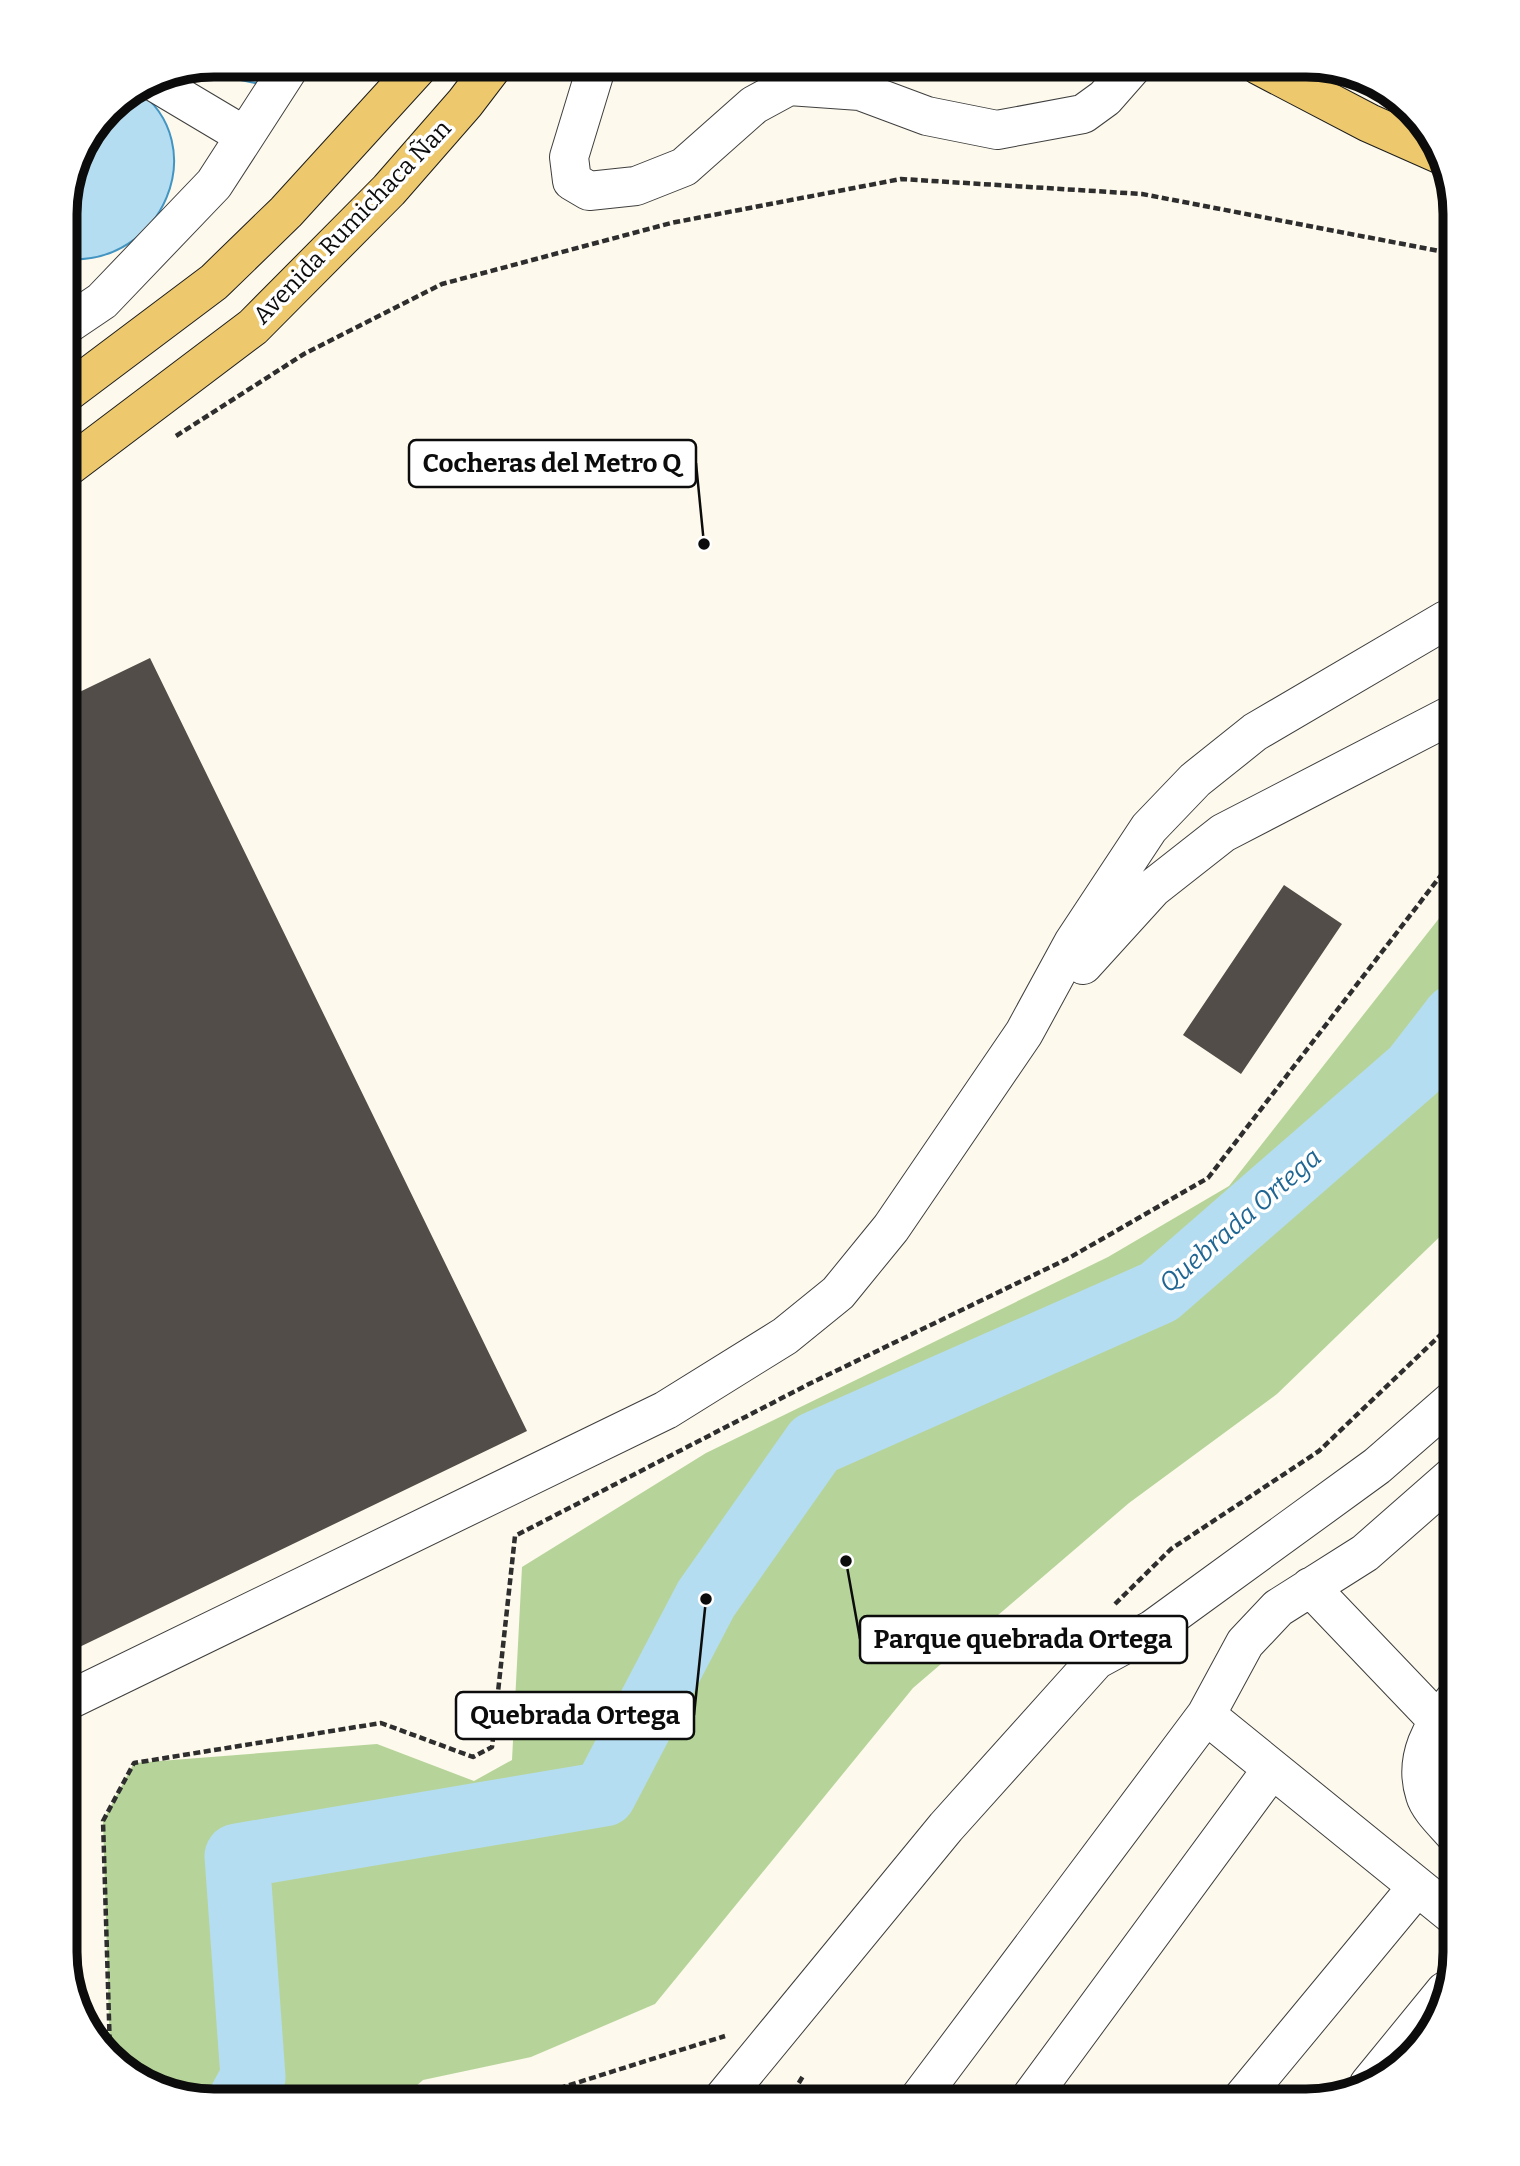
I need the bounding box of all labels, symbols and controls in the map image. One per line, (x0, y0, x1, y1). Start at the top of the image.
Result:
street label: Avenida Rumichaca Ñan (247, 114, 457, 330)
callout: Cocheras del Metro Q (409, 440, 696, 487)
text: Cocheras del Metro Q (423, 448, 684, 479)
water label: Quebrada Ortega (1153, 1142, 1328, 1299)
callout: Parque quebrada Ortega (860, 1616, 1187, 1663)
text: Parque quebrada Ortega (874, 1624, 1173, 1655)
callout: Quebrada Ortega (456, 1692, 694, 1739)
text: Quebrada Ortega (470, 1700, 680, 1731)

